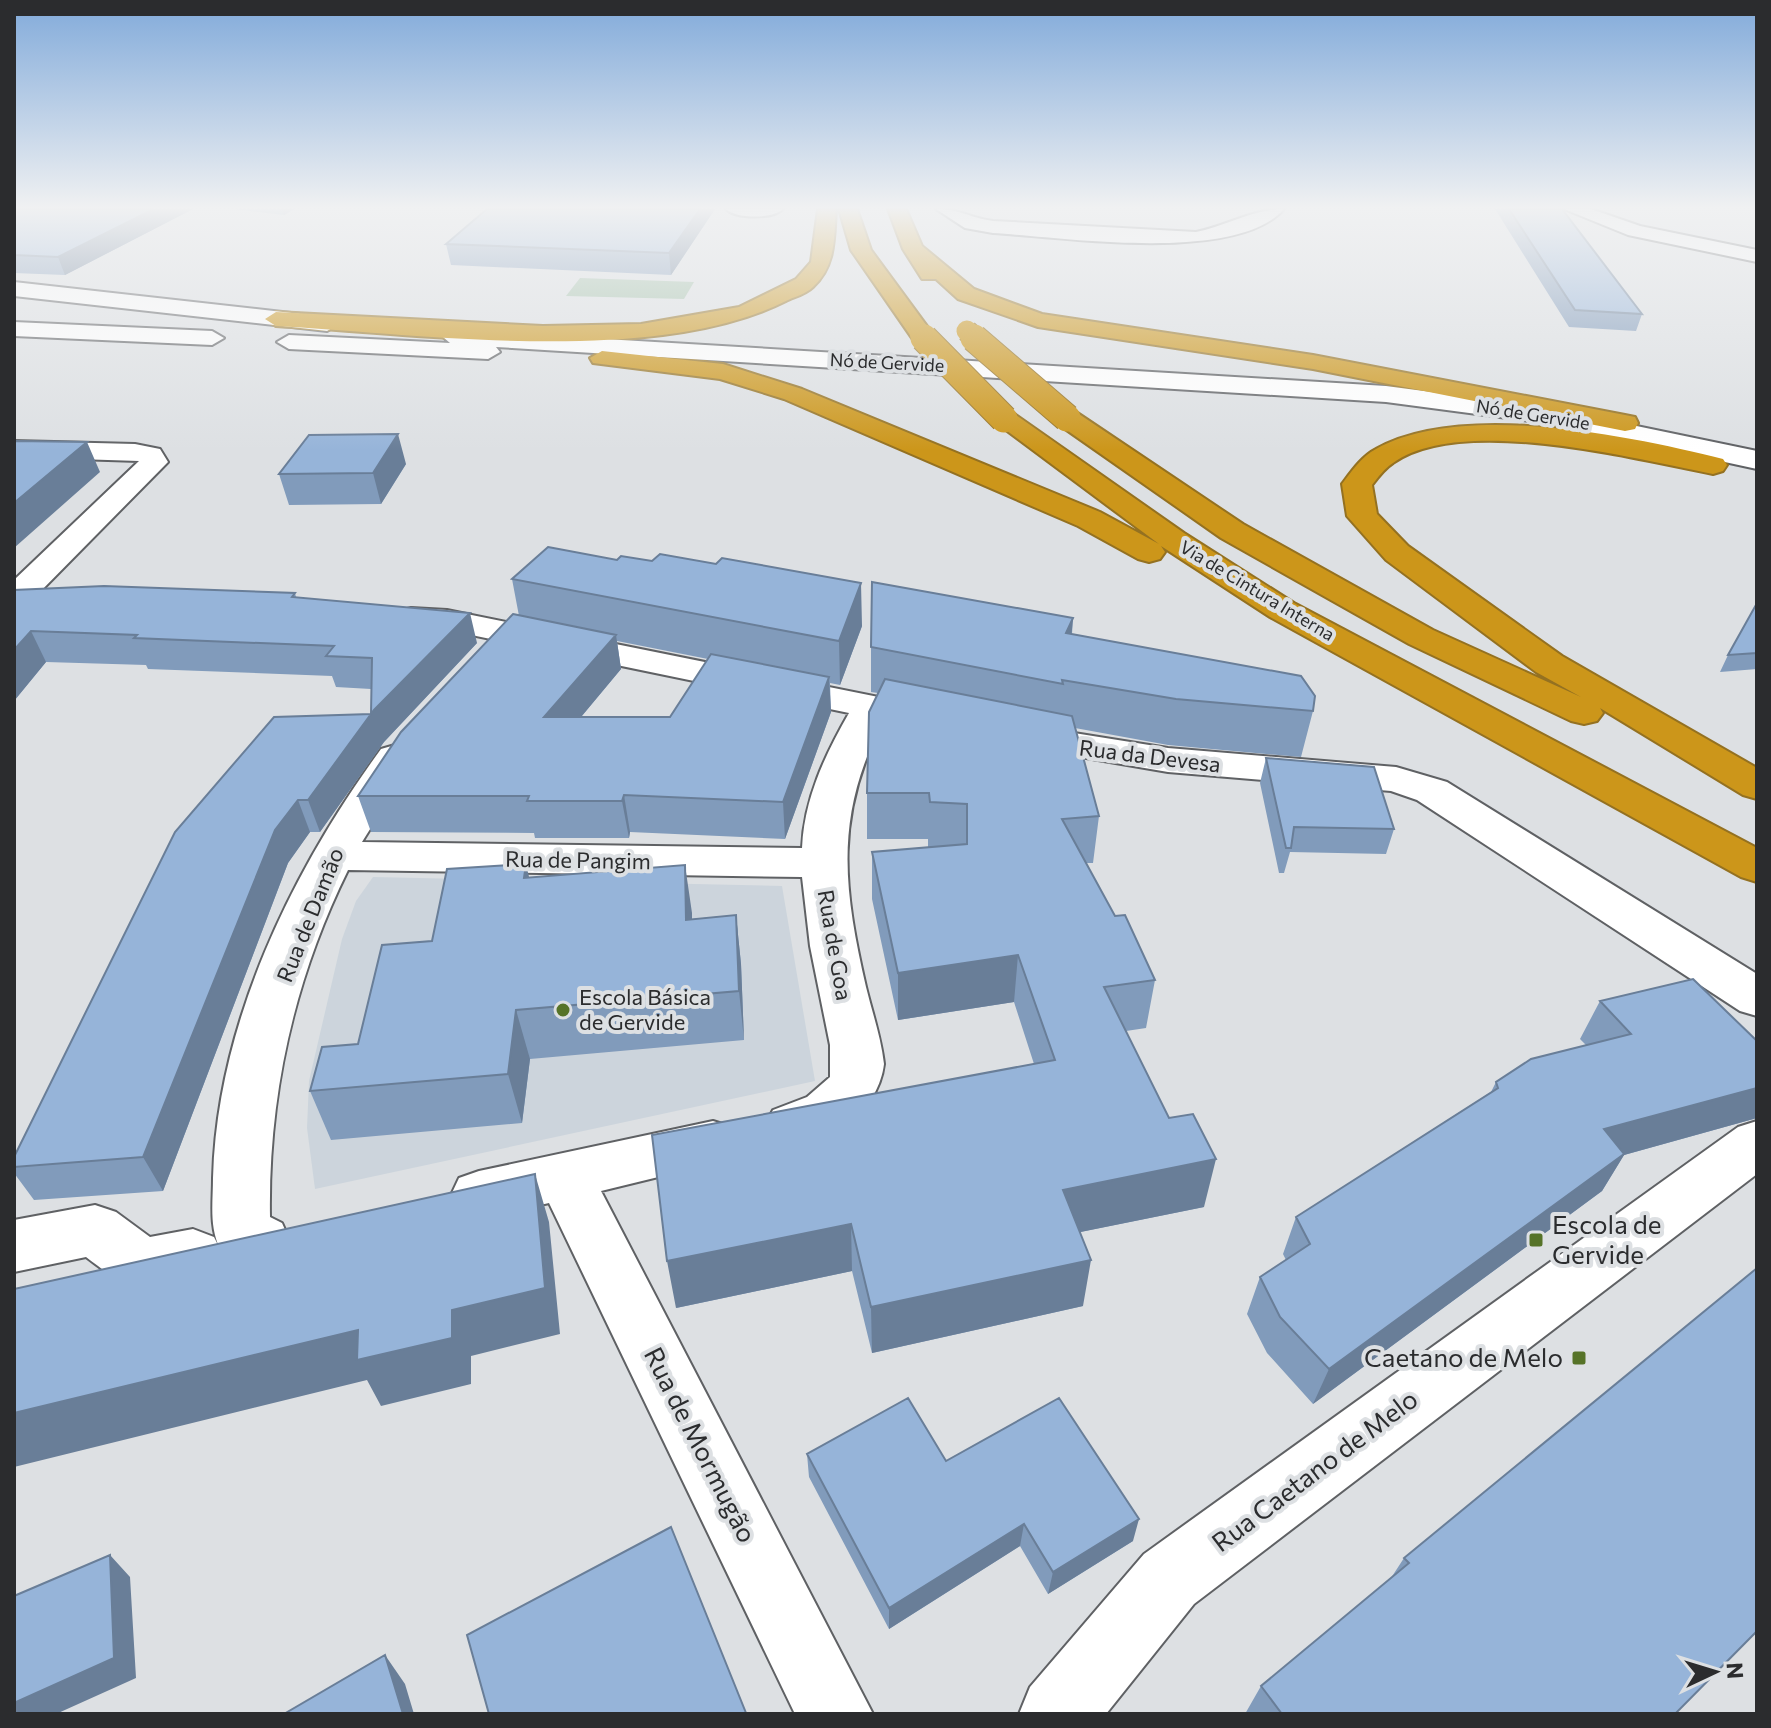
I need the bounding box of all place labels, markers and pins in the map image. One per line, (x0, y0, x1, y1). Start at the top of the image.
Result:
place label: Escola Básica de Gervide (579, 983, 711, 1035)
marker: Escola Básica de Gervide (554, 1001, 572, 1019)
place label: Escola de Gervide (1552, 1208, 1662, 1269)
marker: Escola de Gervide (1527, 1231, 1545, 1249)
place label: Caetano de Melo (1364, 1341, 1563, 1372)
marker: Caetano de Melo (1570, 1349, 1588, 1367)

